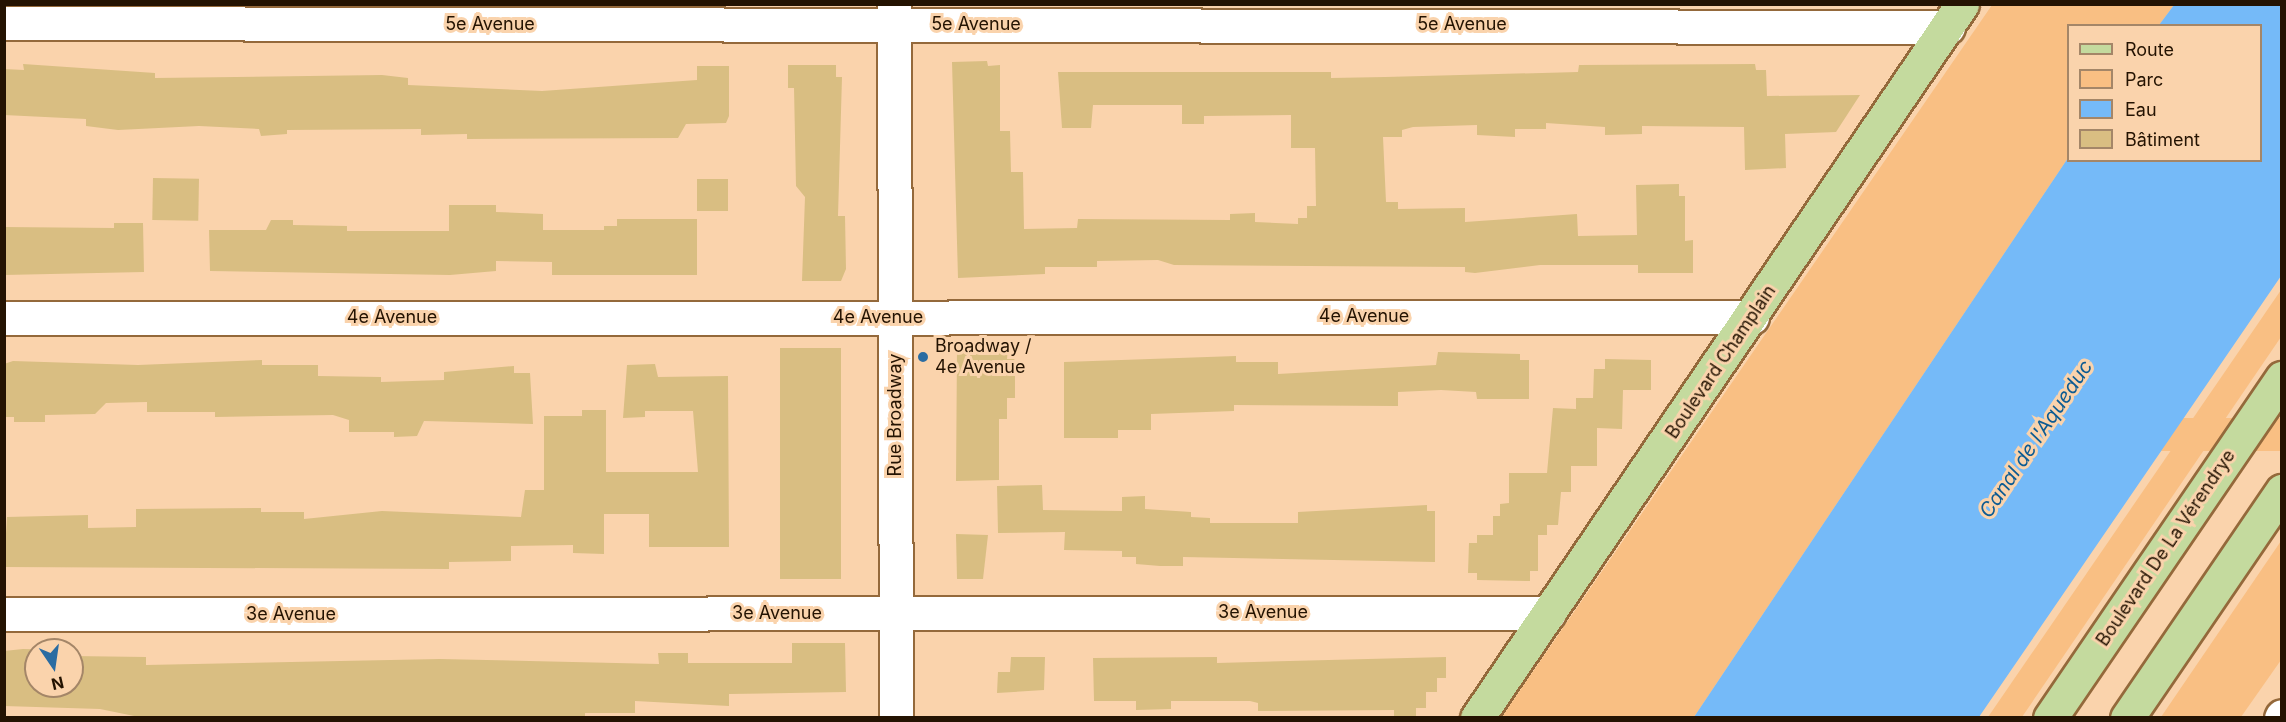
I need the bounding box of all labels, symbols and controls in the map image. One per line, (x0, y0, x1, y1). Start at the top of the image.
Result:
street label: 5e Avenue (445, 13, 535, 35)
street label: 5e Avenue (931, 13, 1021, 35)
street label: 5e Avenue (1417, 13, 1507, 35)
legend (2067, 24, 2262, 162)
text: Route (2125, 39, 2174, 60)
text: Parc (2125, 69, 2163, 90)
text: Eau (2125, 99, 2157, 120)
text: Bâtiment (2125, 129, 2200, 150)
street label: Boulevard Champlain (1662, 281, 1780, 443)
street label: 4e Avenue (1319, 305, 1409, 327)
street label: 4e Avenue (347, 306, 437, 328)
street label: 4e Avenue (833, 306, 923, 328)
place label: Broadway / 4e Avenue (935, 336, 1032, 378)
marker: Broadway / 4e Avenue (916, 350, 930, 364)
street label: Rue Broadway (884, 354, 906, 476)
water label: Canal de l'Aqueduc (1974, 356, 2098, 522)
street label: Boulevard De La Vérendrye (2092, 446, 2240, 650)
street label: 3e Avenue (1218, 601, 1308, 623)
street label: 3e Avenue (732, 602, 822, 624)
street label: 3e Avenue (246, 603, 336, 625)
north arrow (24, 638, 84, 698)
text: N (49, 672, 66, 695)

